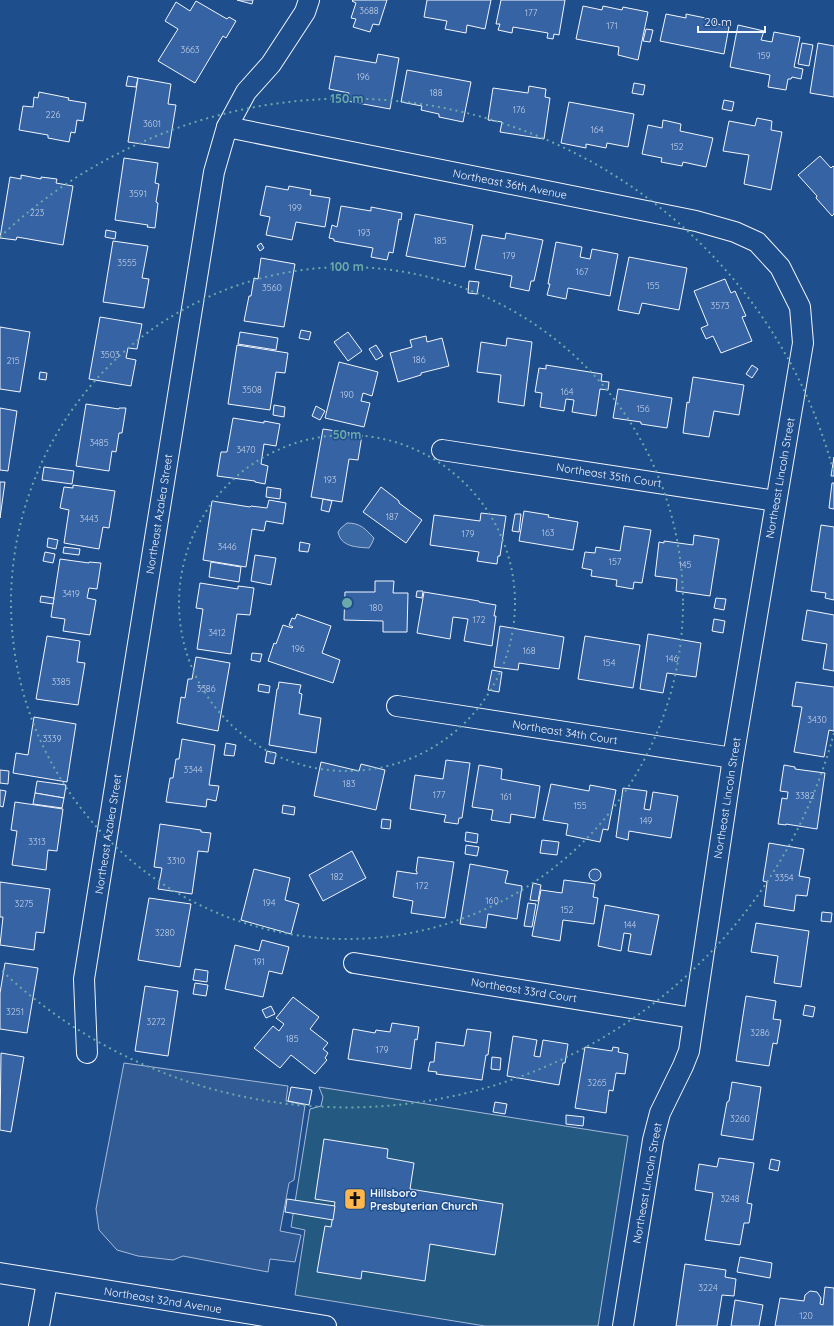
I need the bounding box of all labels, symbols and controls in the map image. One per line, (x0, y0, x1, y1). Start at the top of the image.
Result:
house number: 3688 (359, 5, 379, 16)
house number: 177 (525, 7, 538, 18)
scale bar (698, 8, 765, 34)
text: 20 m (704, 14, 732, 29)
house number: 171 (606, 20, 618, 31)
house number: 3663 (180, 44, 200, 55)
house number: 159 (757, 50, 771, 61)
house number: 196 (356, 71, 370, 82)
house number: 188 (429, 87, 443, 98)
text: 150 m (330, 91, 364, 106)
house number: 176 (513, 104, 525, 115)
house number: 226 (46, 109, 61, 120)
house number: 3601 (143, 118, 161, 129)
house number: 164 (590, 124, 604, 135)
house number: 152 (670, 141, 684, 152)
street label: Northeast 36th Avenue (452, 166, 568, 202)
house number: 3591 (129, 188, 147, 199)
house number: 199 (288, 202, 302, 213)
house number: 223 (30, 207, 45, 218)
house number: 193 (357, 227, 371, 238)
house number: 185 (433, 235, 447, 246)
house number: 179 (503, 250, 515, 261)
house number: 3555 (117, 257, 137, 268)
text: 100 m (330, 259, 364, 274)
house number: 167 (576, 266, 589, 277)
house number: 155 (646, 280, 660, 291)
house number: 3560 (262, 282, 282, 293)
house number: 3573 (711, 300, 730, 311)
house number: 3503 (100, 349, 120, 360)
house number: 186 (412, 354, 426, 365)
house number: 215 (6, 355, 20, 366)
house number: 3508 (242, 384, 262, 395)
house number: 164 (560, 386, 574, 397)
house number: 190 (340, 389, 354, 400)
house number: 156 (636, 403, 650, 414)
street label: Northeast Lincoln Street (762, 416, 798, 540)
text: 50 m (333, 427, 361, 442)
house number: 3485 (89, 437, 109, 448)
house number: 3470 (236, 444, 256, 455)
street label: Northeast Azalea Street (143, 453, 175, 575)
street label: Northeast 35th Court (555, 460, 663, 490)
house number: 193 (323, 474, 337, 485)
house number: 187 (386, 511, 399, 522)
house number: 3443 (80, 513, 99, 524)
house number: 163 (542, 527, 555, 538)
house number: 179 (462, 528, 474, 539)
house number: 3446 (217, 541, 237, 552)
house number: 157 (609, 556, 622, 567)
house number: 145 (679, 559, 692, 570)
house number: 3419 (62, 588, 80, 599)
centre of rings (340, 596, 354, 610)
house number: 180 (369, 602, 383, 613)
house number: 172 (473, 614, 485, 625)
house number: 3412 (208, 627, 226, 638)
house number: 196 (291, 643, 305, 654)
house number: 168 (522, 645, 536, 656)
house number: 146 (666, 653, 679, 664)
house number: 154 (603, 657, 616, 668)
house number: 3385 (51, 676, 71, 687)
house number: 3386 (196, 683, 216, 694)
house number: 3430 (807, 714, 827, 725)
street label: Northeast 34th Court (511, 717, 619, 747)
house number: 3339 (42, 733, 62, 744)
street label: Northeast Lincoln Street (711, 736, 744, 860)
house number: 3344 (184, 764, 203, 775)
street label: Northeast Azalea Street (92, 773, 124, 895)
house number: 183 (343, 778, 356, 789)
house number: 177 (433, 789, 446, 800)
house number: 3382 (795, 790, 815, 801)
house number: 161 (500, 791, 512, 802)
house number: 155 (573, 800, 587, 811)
house number: 149 (640, 815, 652, 826)
house number: 3313 (28, 836, 46, 847)
house number: 3310 (167, 855, 185, 866)
house number: 182 (330, 871, 344, 882)
house number: 3354 (774, 872, 794, 883)
house number: 172 (416, 880, 428, 891)
house number: 160 (485, 895, 499, 906)
house number: 194 (262, 897, 276, 908)
house number: 3275 (14, 898, 34, 909)
house number: 152 (560, 904, 574, 915)
house number: 144 (624, 919, 637, 930)
house number: 3280 (155, 927, 175, 938)
house number: 191 (253, 956, 265, 967)
street label: Northeast 33rd Court (470, 975, 578, 1005)
house number: 3251 (6, 1006, 24, 1017)
house number: 3272 (146, 1016, 166, 1027)
house number: 3286 (750, 1027, 770, 1038)
house number: 185 (285, 1033, 299, 1044)
house number: 179 (376, 1044, 388, 1055)
house number: 3265 (587, 1077, 607, 1088)
house number: 3260 (730, 1113, 750, 1124)
street label: Northeast Lincoln Street (629, 1121, 665, 1245)
church icon: Hillsboro Presbyterian Church (342, 1186, 368, 1212)
place label: Hillsboro Presbyterian Church (370, 1186, 478, 1213)
house number: 3248 (720, 1193, 740, 1204)
house number: 3224 (698, 1282, 718, 1293)
street label: Northeast 32nd Avenue (103, 1284, 223, 1316)
house number: 120 (799, 1310, 813, 1321)

